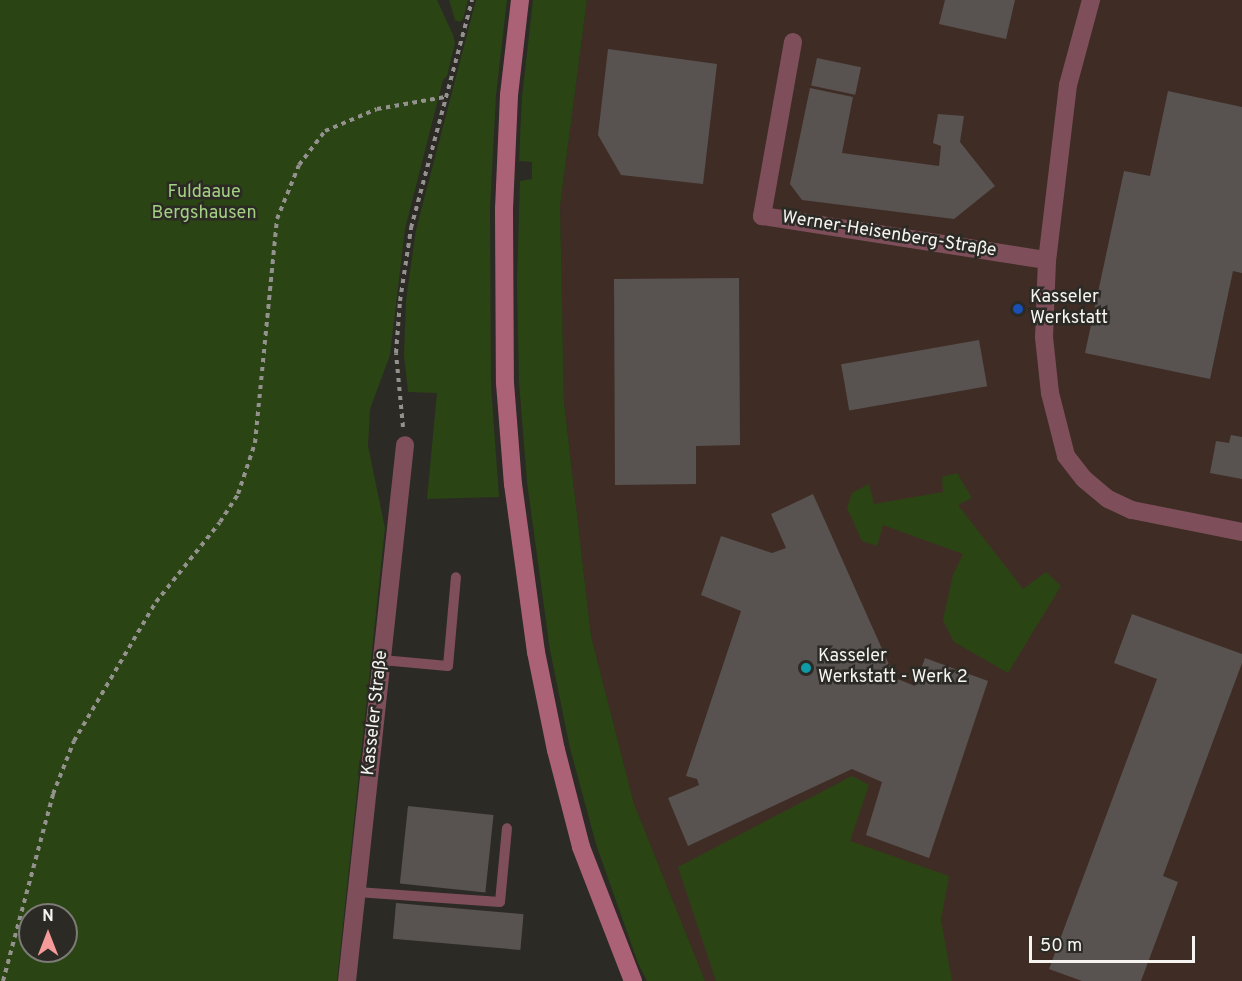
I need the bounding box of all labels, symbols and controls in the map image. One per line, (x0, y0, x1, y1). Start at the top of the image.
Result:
park label: Fuldaaue Bergshausen (151, 183, 257, 226)
street label: Werner-Heisenberg-Straße (780, 207, 998, 263)
place label: Kasseler Werkstatt (1030, 288, 1108, 330)
marker: Kasseler Werkstatt (1011, 302, 1025, 316)
place label: Kasseler Werkstatt - Werk 2 (818, 647, 968, 690)
street label: Kasseler Straße (359, 649, 393, 777)
marker: Kasseler Werkstatt - Werk 2 (799, 661, 813, 675)
north arrow (18, 903, 78, 963)
text: N (42, 907, 54, 927)
scale bar (1032, 924, 1198, 962)
text: 50 m (1040, 935, 1082, 958)

